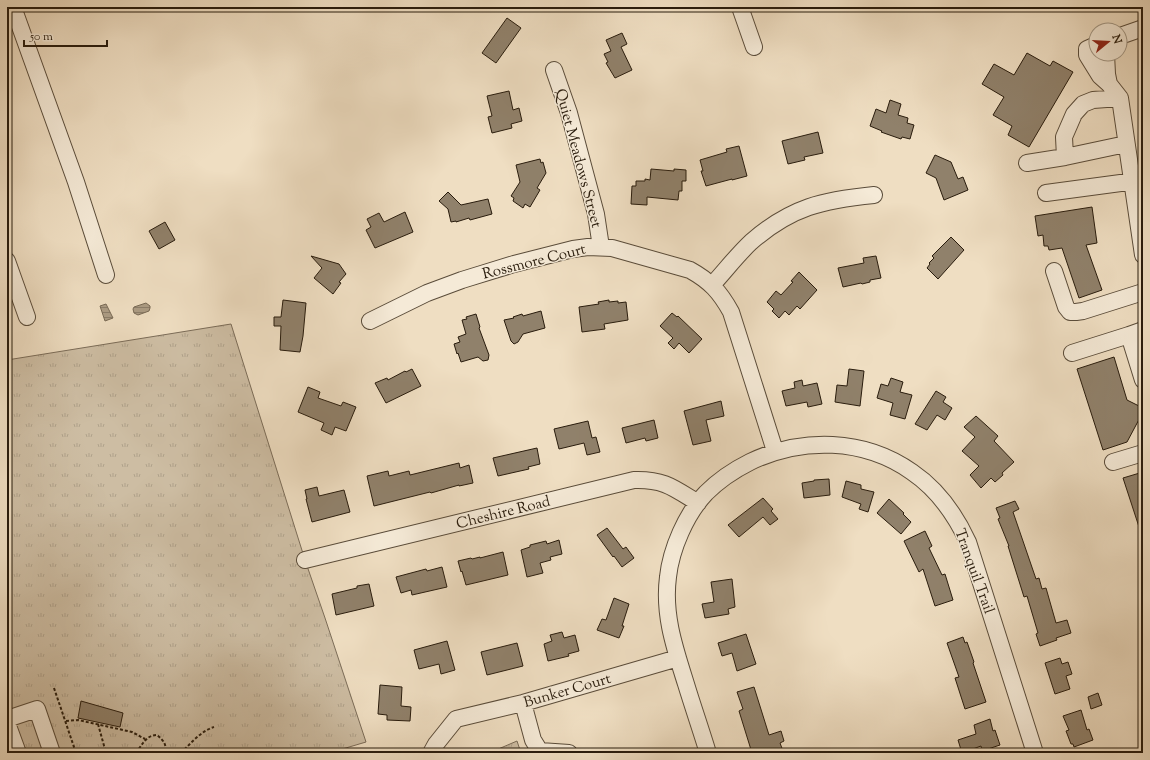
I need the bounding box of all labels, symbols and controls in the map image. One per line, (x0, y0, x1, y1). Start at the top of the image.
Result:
scale bar (24, 22, 107, 48)
north arrow (1088, 22, 1128, 62)
text: 50 m (29, 28, 53, 46)
text: N (1107, 32, 1126, 46)
street label: Quiet Meadows Street (549, 87, 606, 230)
street label: Rossmore Court (480, 239, 588, 285)
street label: Cheshire Road (454, 492, 553, 535)
street label: Tranquil Trail (948, 526, 999, 617)
street label: Bunker Court (521, 669, 614, 714)

